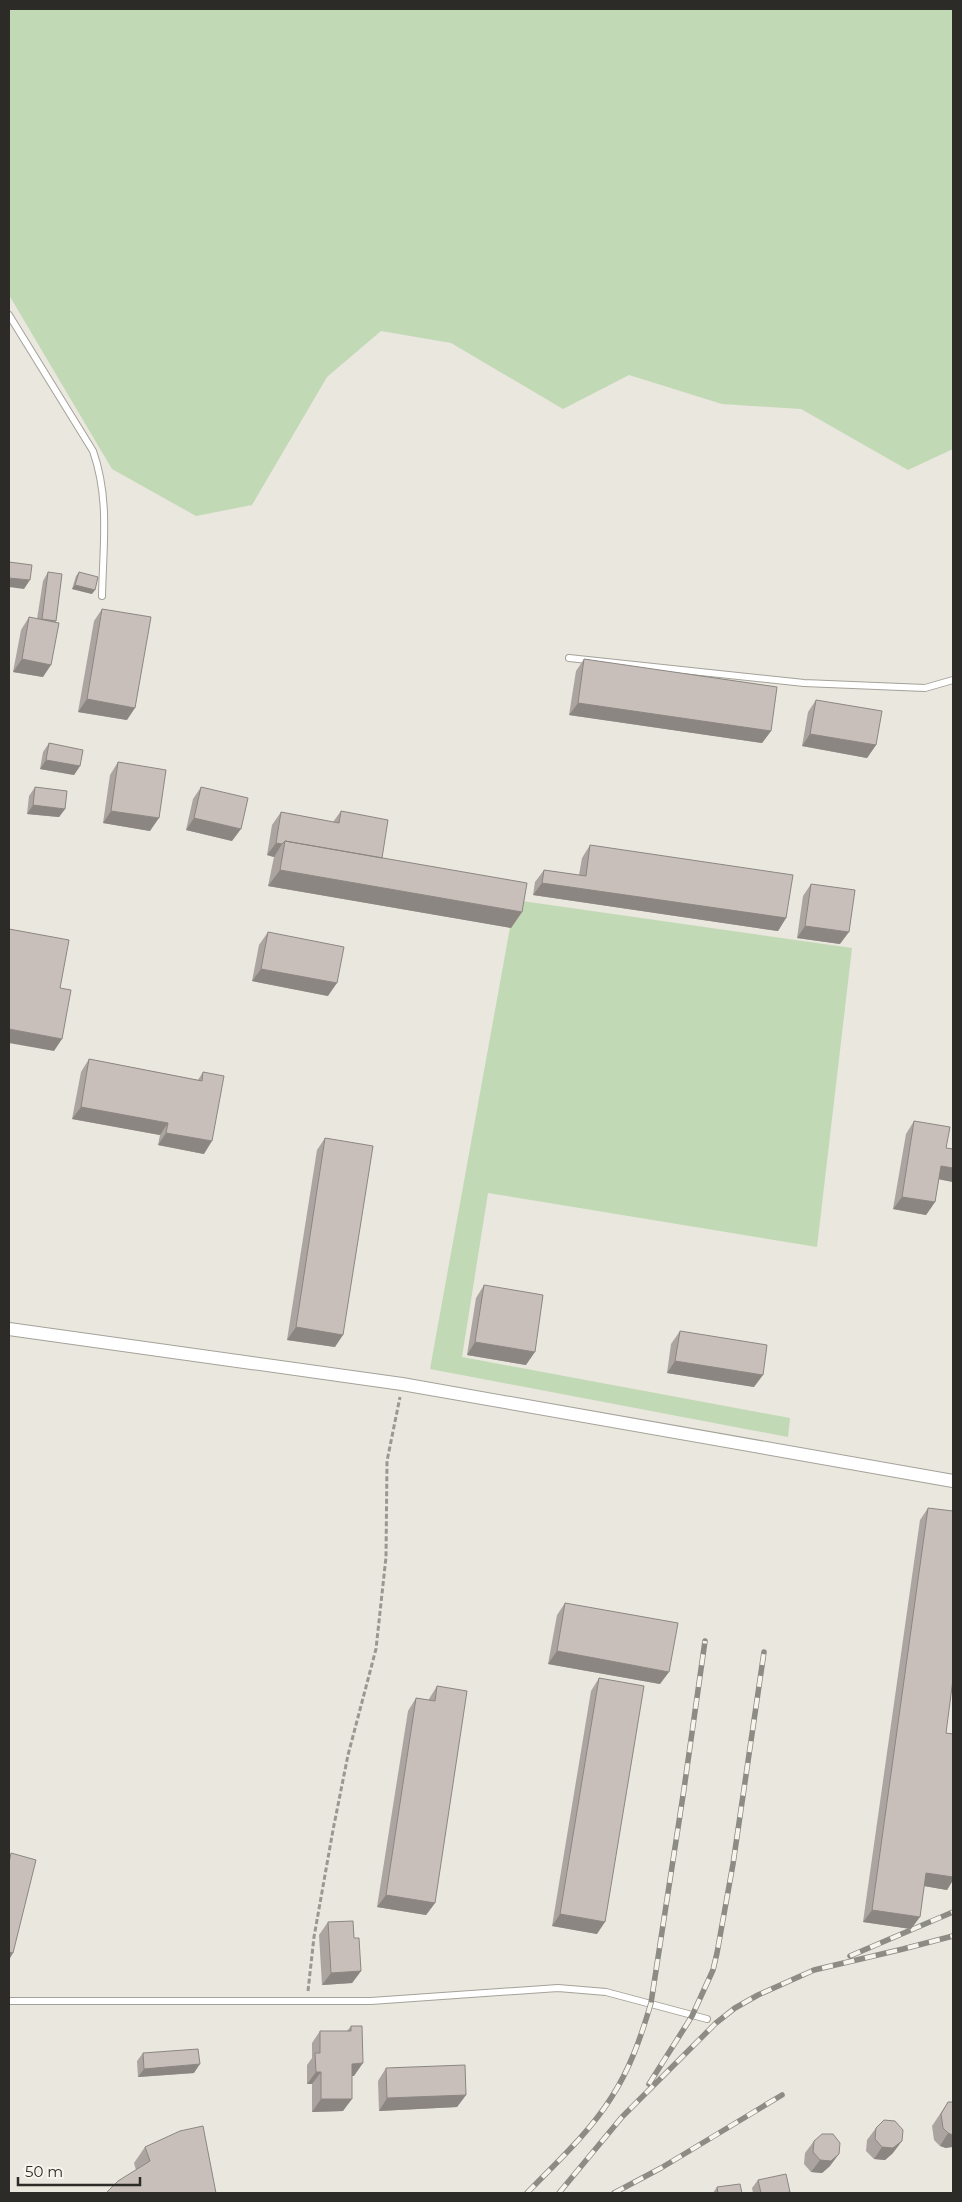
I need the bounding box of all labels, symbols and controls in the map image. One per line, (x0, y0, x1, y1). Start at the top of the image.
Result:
scale bar (18, 2154, 140, 2186)
text: 50 m (25, 2162, 63, 2181)

